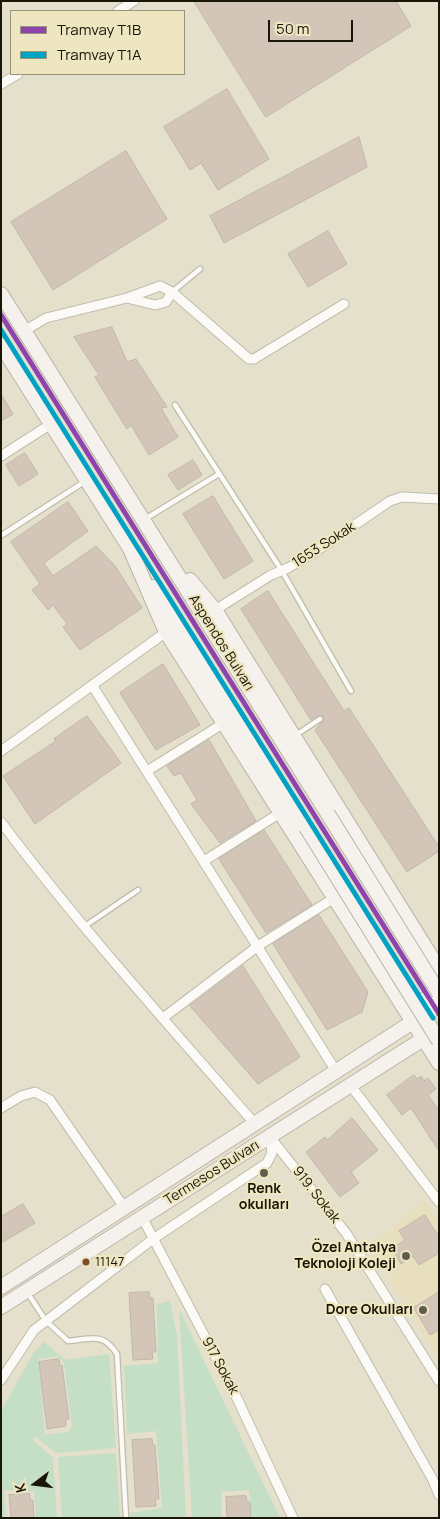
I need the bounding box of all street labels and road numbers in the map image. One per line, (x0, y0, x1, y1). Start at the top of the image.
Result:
street label: 1653 Sokak (290, 519, 358, 571)
street label: Aspendos Bulvarı (185, 592, 257, 694)
street label: Termesos Bulvarı (161, 1137, 263, 1209)
street label: 919. Sokak (289, 1163, 343, 1227)
street label: 917 Sokak (198, 1334, 242, 1398)

